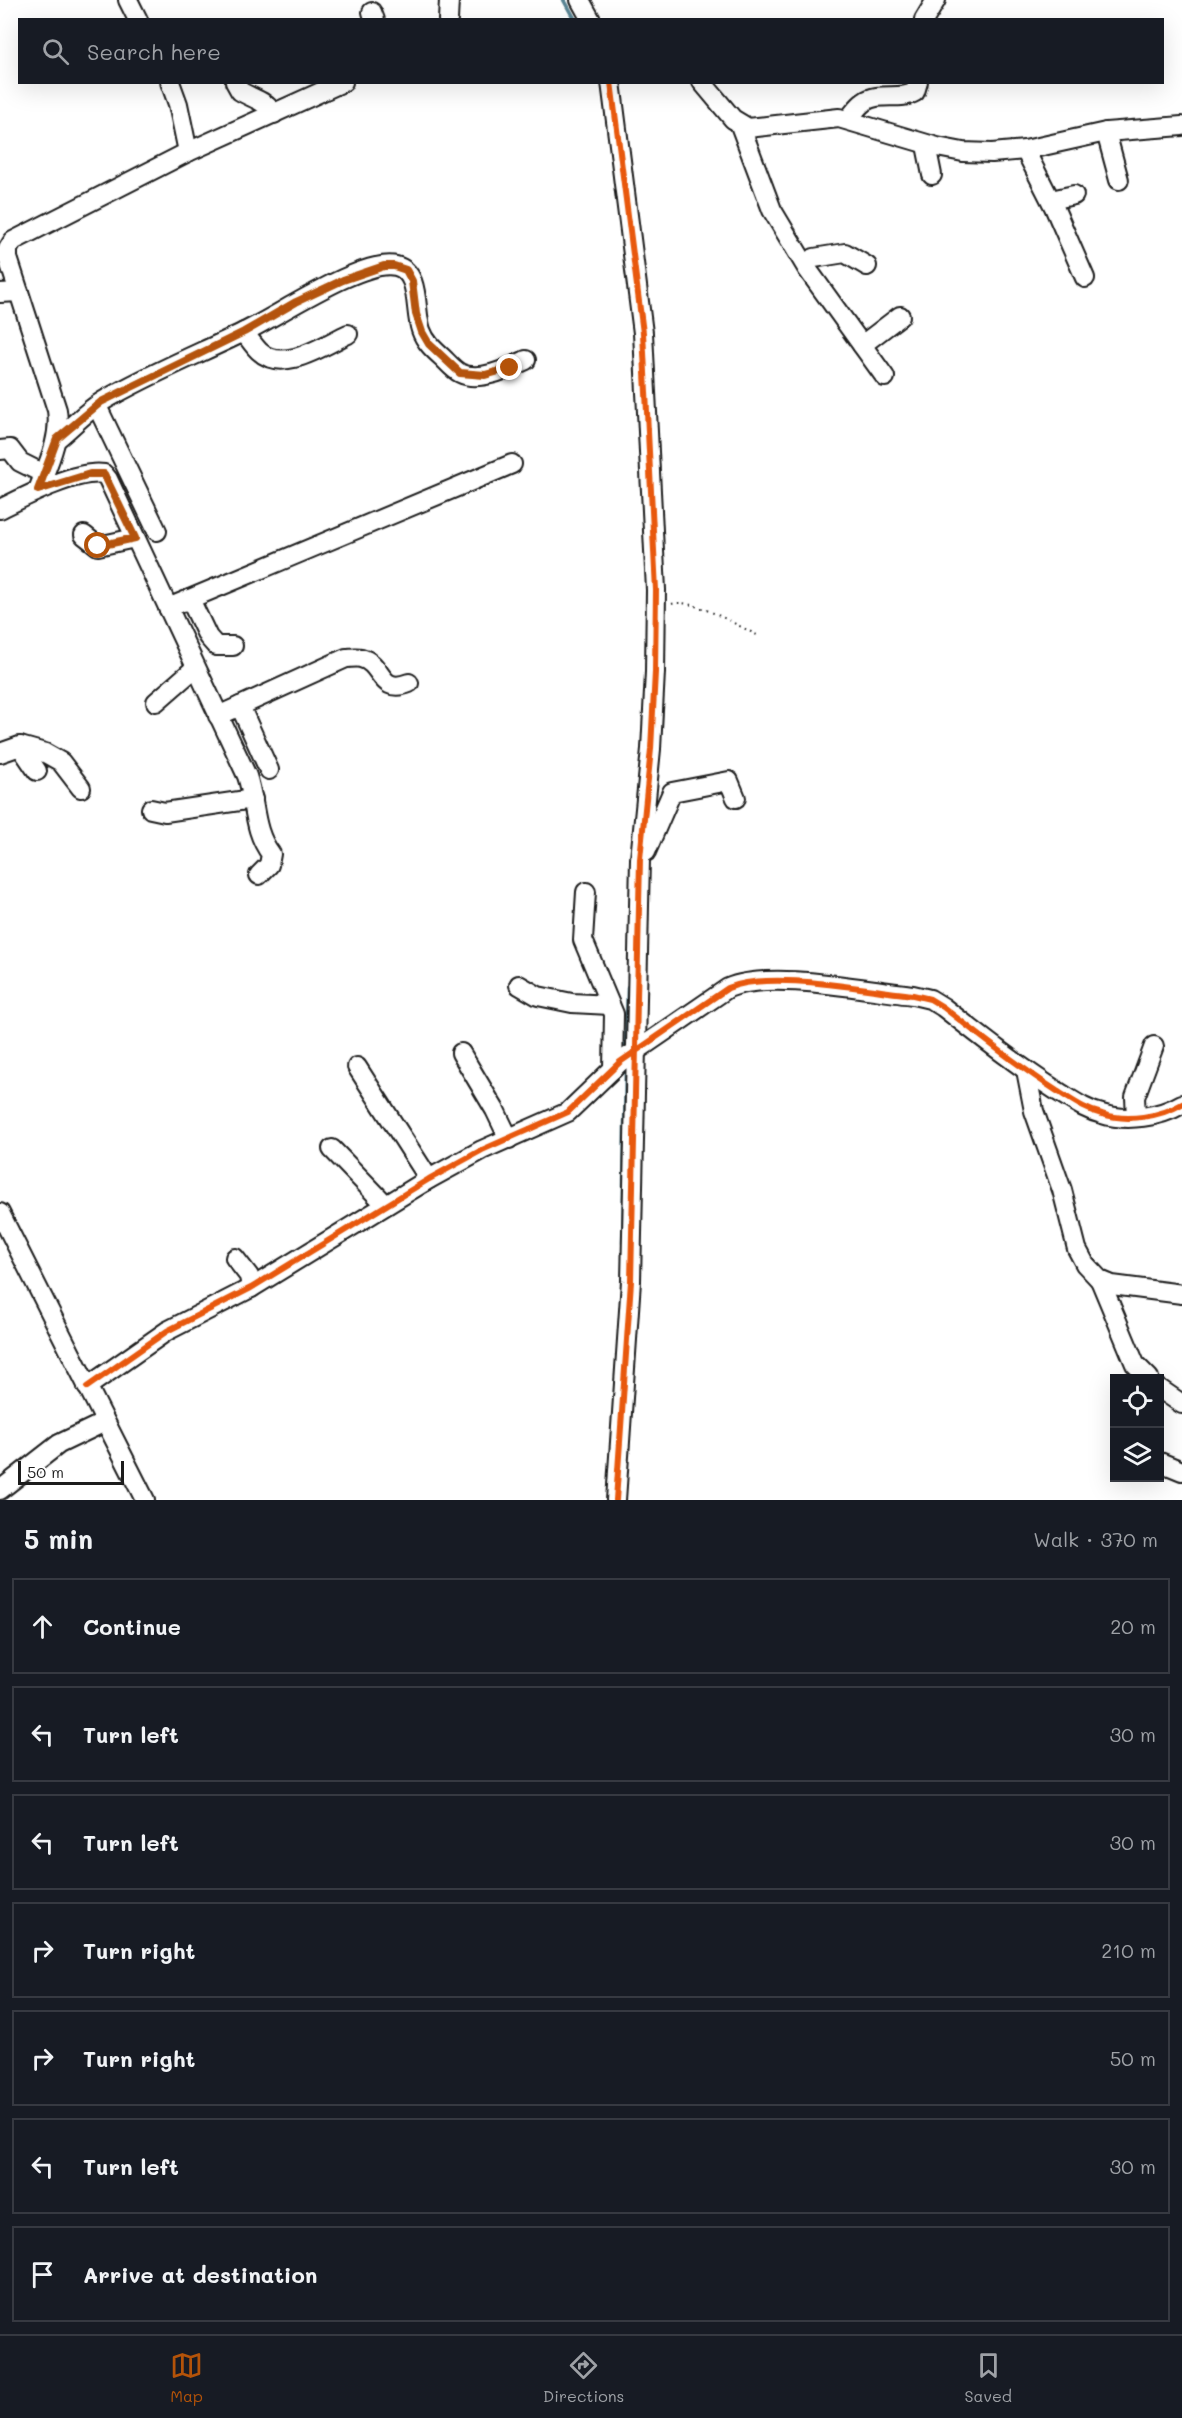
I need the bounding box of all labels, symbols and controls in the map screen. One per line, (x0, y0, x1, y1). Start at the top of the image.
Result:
search box (18, 18, 1164, 84)
icon: search (39, 35, 72, 68)
text: Search here (87, 37, 221, 66)
route end (496, 354, 522, 380)
route start (84, 532, 110, 558)
map controls (1110, 1374, 1164, 1482)
button: locate (1110, 1374, 1164, 1428)
button: layers (1110, 1428, 1164, 1482)
scale bar (18, 1458, 124, 1486)
text: 50 m (27, 1461, 64, 1482)
text: 5 min (24, 1522, 93, 1556)
text: Walk · 370 m (1033, 1526, 1158, 1552)
icon: ahead (26, 1610, 59, 1643)
text: Continue (83, 1612, 181, 1641)
text: 20 m (1110, 1613, 1156, 1639)
icon: left (26, 1718, 59, 1751)
text: Turn left (83, 1720, 179, 1749)
text: 30 m (1110, 1721, 1156, 1747)
icon: left (26, 1826, 59, 1859)
text: Turn left (83, 1828, 179, 1857)
text: 30 m (1110, 1829, 1156, 1855)
icon: right (26, 1934, 59, 1967)
text: Turn right (83, 1936, 195, 1965)
text: 210 m (1101, 1937, 1156, 1963)
icon: right (26, 2042, 59, 2075)
text: Turn right (83, 2044, 195, 2073)
text: 50 m (1110, 2045, 1156, 2071)
icon: left (26, 2150, 59, 2183)
text: Turn left (83, 2152, 179, 2181)
text: 30 m (1110, 2153, 1156, 2179)
icon: arrive (26, 2258, 59, 2291)
text: Arrive at destination (83, 2260, 318, 2289)
tab: Map (170, 2349, 203, 2406)
tab: Directions (543, 2349, 624, 2406)
tab: Saved (964, 2349, 1012, 2406)

